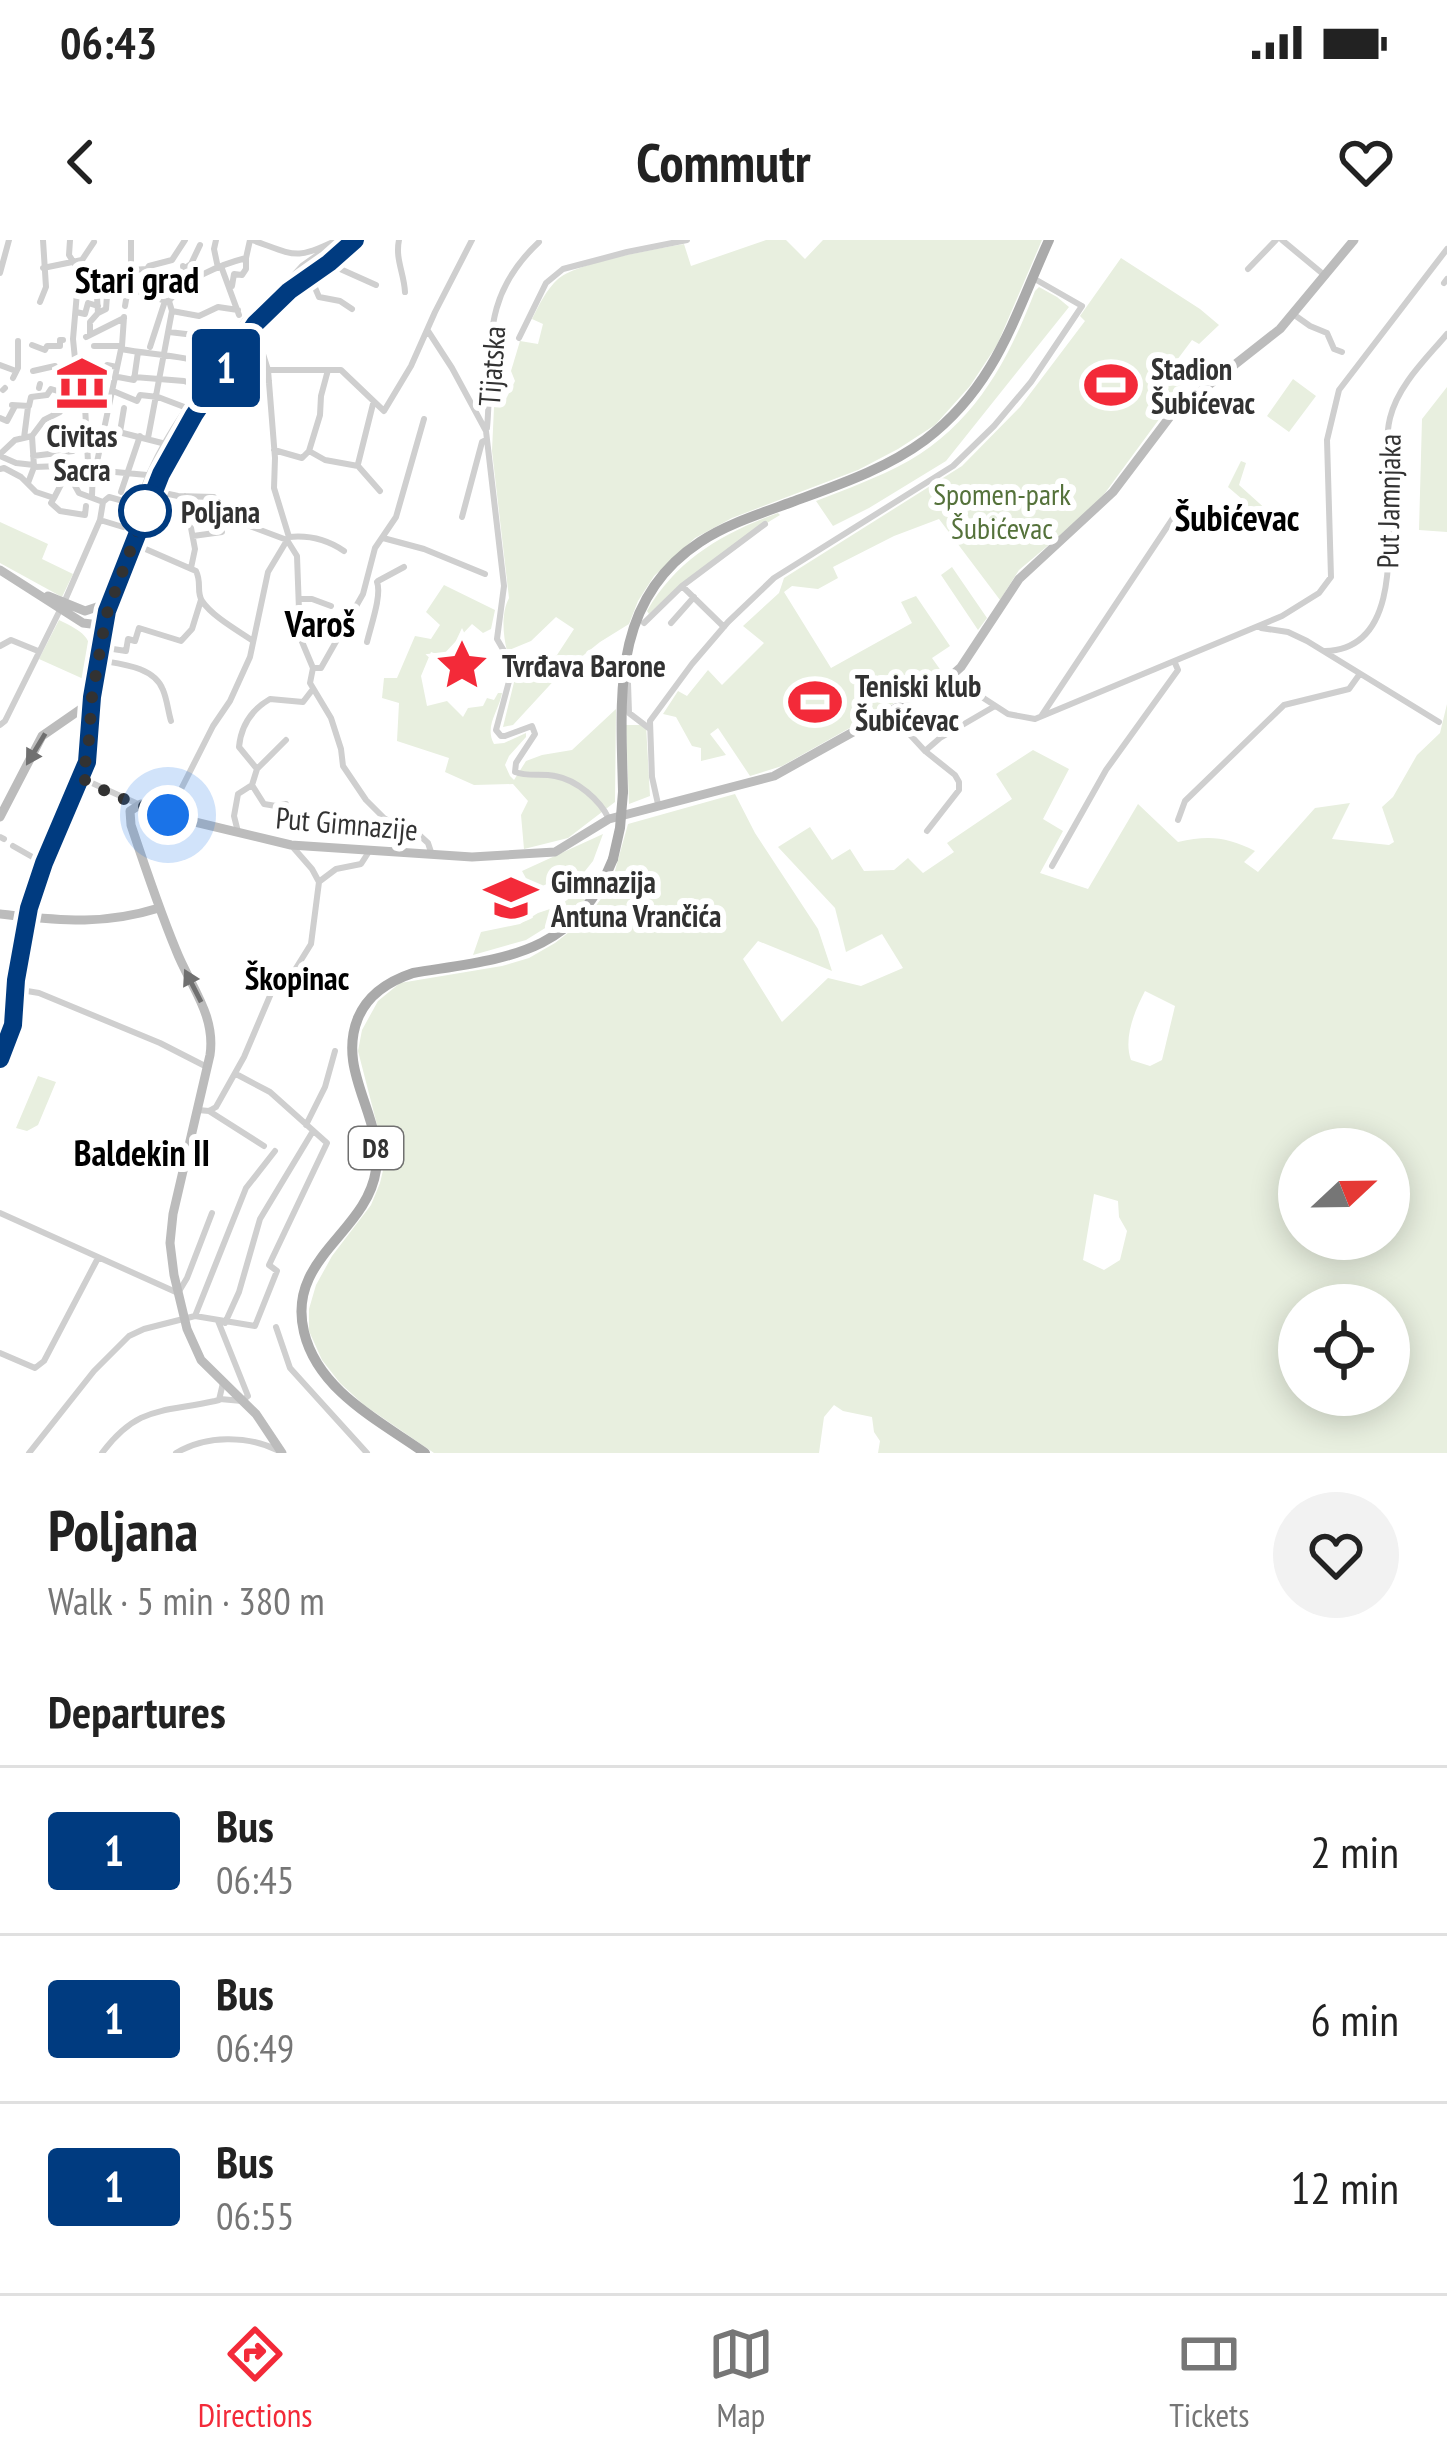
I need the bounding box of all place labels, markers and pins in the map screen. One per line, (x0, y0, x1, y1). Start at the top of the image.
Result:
place label: Stadion Šubićevac (1151, 349, 1256, 422)
museum icon: Civitas Sacra (53, 354, 111, 412)
sports icon: Stadion Šubićevac (1082, 356, 1140, 414)
place label: Civitas Sacra (47, 416, 117, 489)
marker: Poljana (120, 486, 170, 536)
place label: Poljana (181, 492, 260, 531)
place icon: Tvrđava Barone (433, 636, 491, 694)
place label: Tvrđava Barone (502, 646, 666, 685)
place label: Teniski klub Šubićevac (855, 666, 981, 739)
sports icon: Teniski klub Šubićevac (786, 673, 844, 731)
place label: Gimnazija Antuna Vrančića (550, 862, 721, 935)
school or university icon: Gimnazija Antuna Vrančića (482, 869, 540, 927)

